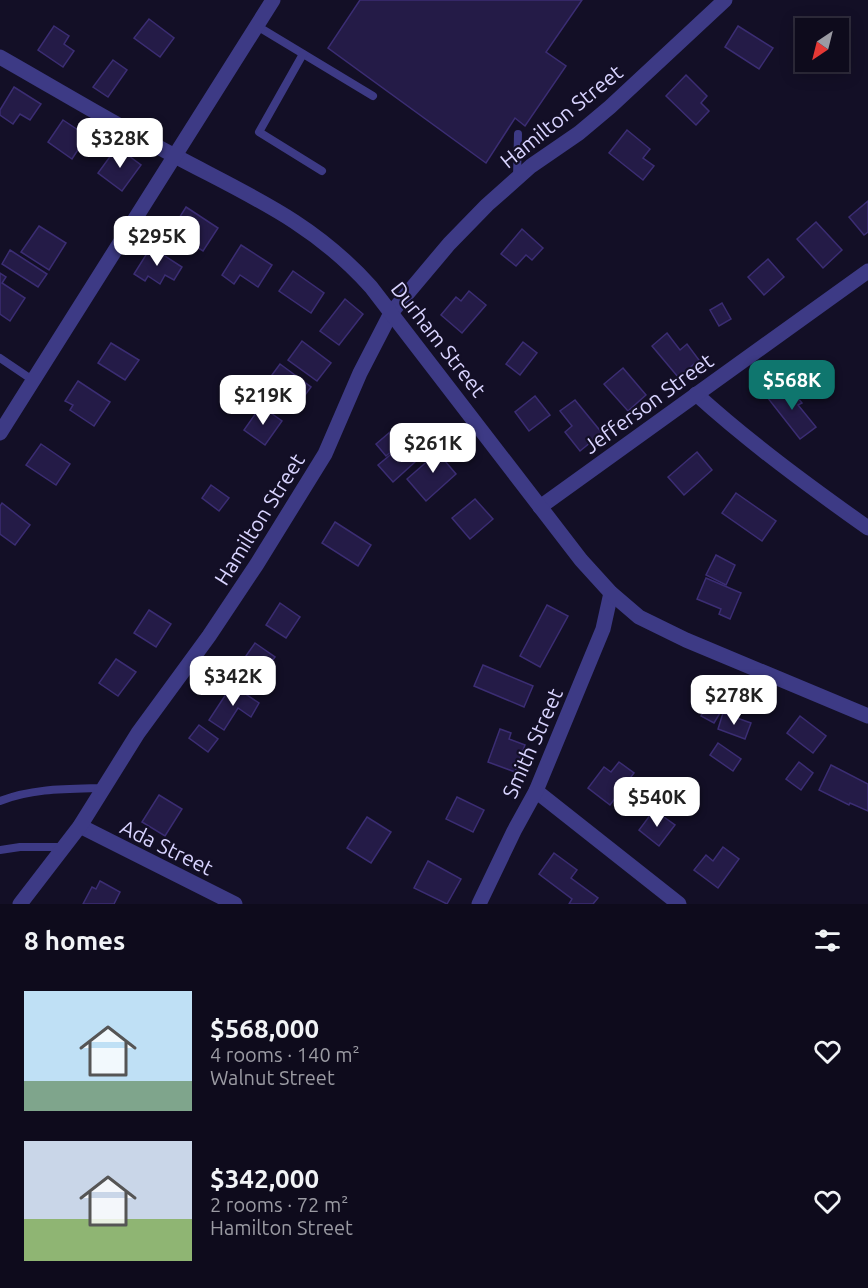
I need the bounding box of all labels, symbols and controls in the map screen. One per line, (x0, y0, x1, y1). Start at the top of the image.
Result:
north arrow (795, 18, 849, 72)
map controls (795, 18, 849, 72)
street label: Hamilton Street (495, 59, 627, 173)
pin: $328K (78, 118, 162, 169)
text: $328K (91, 126, 149, 149)
pin: $295K (115, 216, 199, 267)
text: $295K (128, 224, 186, 247)
street label: Durham Street (387, 277, 491, 401)
street label: Jefferson Street (579, 348, 717, 458)
pin: $568K (750, 360, 834, 411)
text: $568K (763, 368, 821, 391)
pin: $219K (221, 375, 305, 426)
text: $219K (234, 383, 292, 406)
pin: $261K (391, 423, 475, 474)
text: $261K (404, 431, 462, 454)
street label: Hamilton Street (209, 449, 309, 589)
pin: $342K (191, 656, 275, 707)
text: $342K (204, 664, 262, 687)
pin: $278K (692, 675, 776, 726)
text: $278K (705, 683, 763, 706)
street label: Smith Street (497, 684, 567, 802)
pin: $540K (615, 777, 699, 828)
text: $540K (628, 785, 686, 808)
street label: Ada Street (117, 814, 217, 880)
icon: filters (811, 924, 844, 957)
text: 8 homes (24, 926, 125, 955)
text: $568,000 (210, 1014, 319, 1043)
icon: home (72, 1015, 144, 1087)
icon: heart (811, 1035, 844, 1068)
text: 4 rooms · 140 m² (210, 1043, 360, 1066)
text: Walnut Street (210, 1066, 335, 1089)
text: $342,000 (210, 1164, 319, 1193)
icon: home (72, 1165, 144, 1237)
icon: heart (811, 1185, 844, 1218)
text: 2 rooms · 72 m² (210, 1193, 348, 1216)
text: Hamilton Street (210, 1216, 353, 1239)

